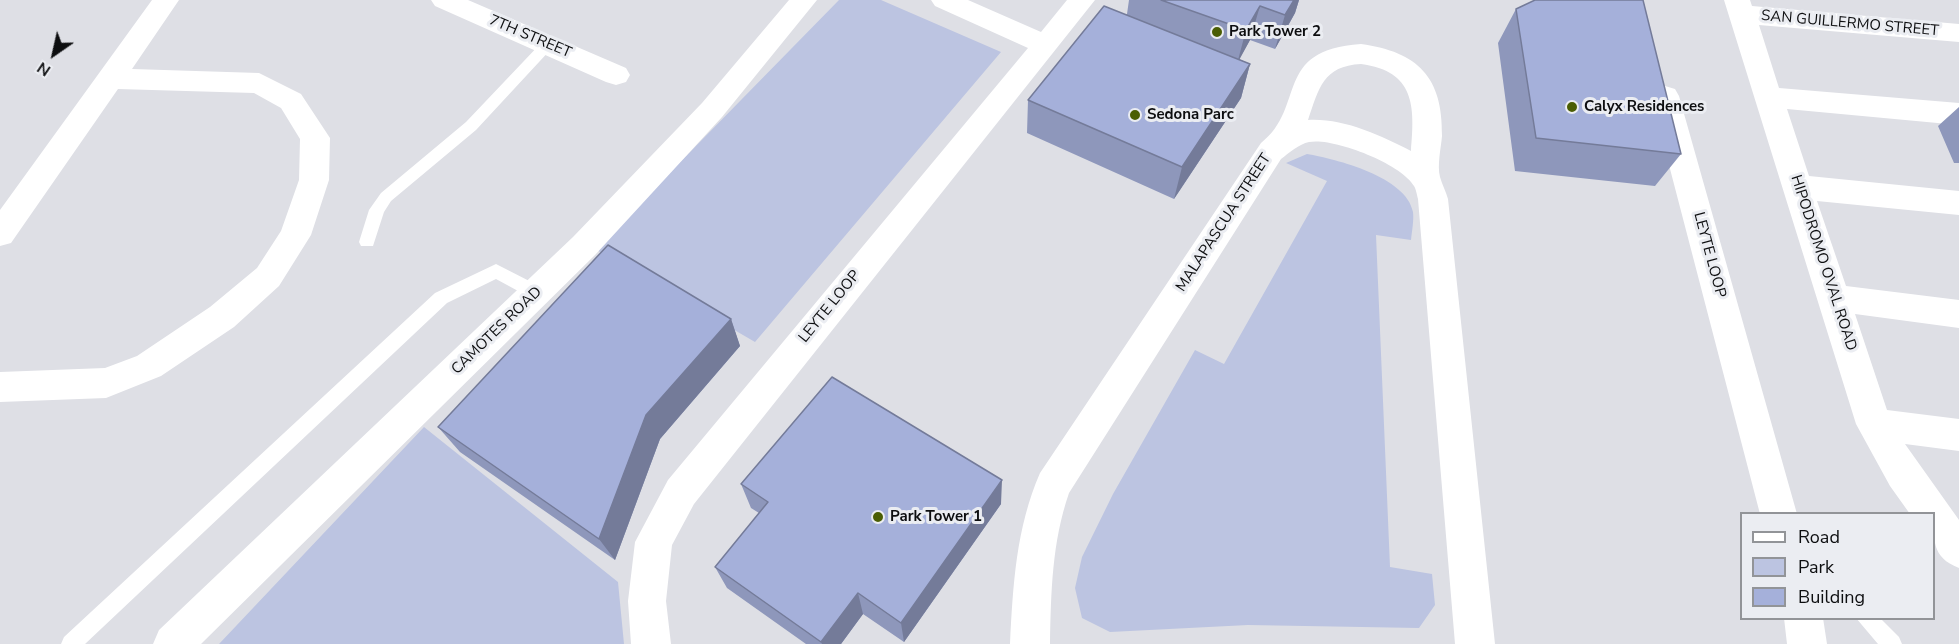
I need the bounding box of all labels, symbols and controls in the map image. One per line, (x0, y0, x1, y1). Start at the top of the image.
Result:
street label: SAN GUILLERMO STREET (1760, 7, 1940, 41)
street label: 7TH STREET (486, 12, 574, 62)
place label: Park Tower 2 (1229, 23, 1321, 41)
north arrow (24, 24, 84, 84)
marker: Park Tower 2 (1210, 25, 1224, 39)
text: N (33, 56, 55, 81)
place label: Calyx Residences (1584, 98, 1704, 116)
marker: Calyx Residences (1565, 100, 1579, 114)
place label: Sedona Parc (1147, 106, 1234, 124)
marker: Sedona Parc (1128, 108, 1142, 122)
street label: MALAPASCUA STREET (1173, 151, 1275, 295)
street label: HIPODROMO OVAL ROAD (1786, 173, 1860, 353)
street label: LEYTE LOOP (1689, 210, 1729, 300)
street label: LEYTE LOOP (795, 267, 865, 347)
street label: CAMOTES ROAD (448, 283, 546, 379)
place label: Park Tower 1 (890, 508, 982, 526)
marker: Park Tower 1 (871, 510, 885, 524)
legend (1740, 512, 1935, 620)
text: Road (1798, 525, 1840, 549)
text: Park (1798, 555, 1834, 579)
text: Building (1798, 585, 1865, 609)

